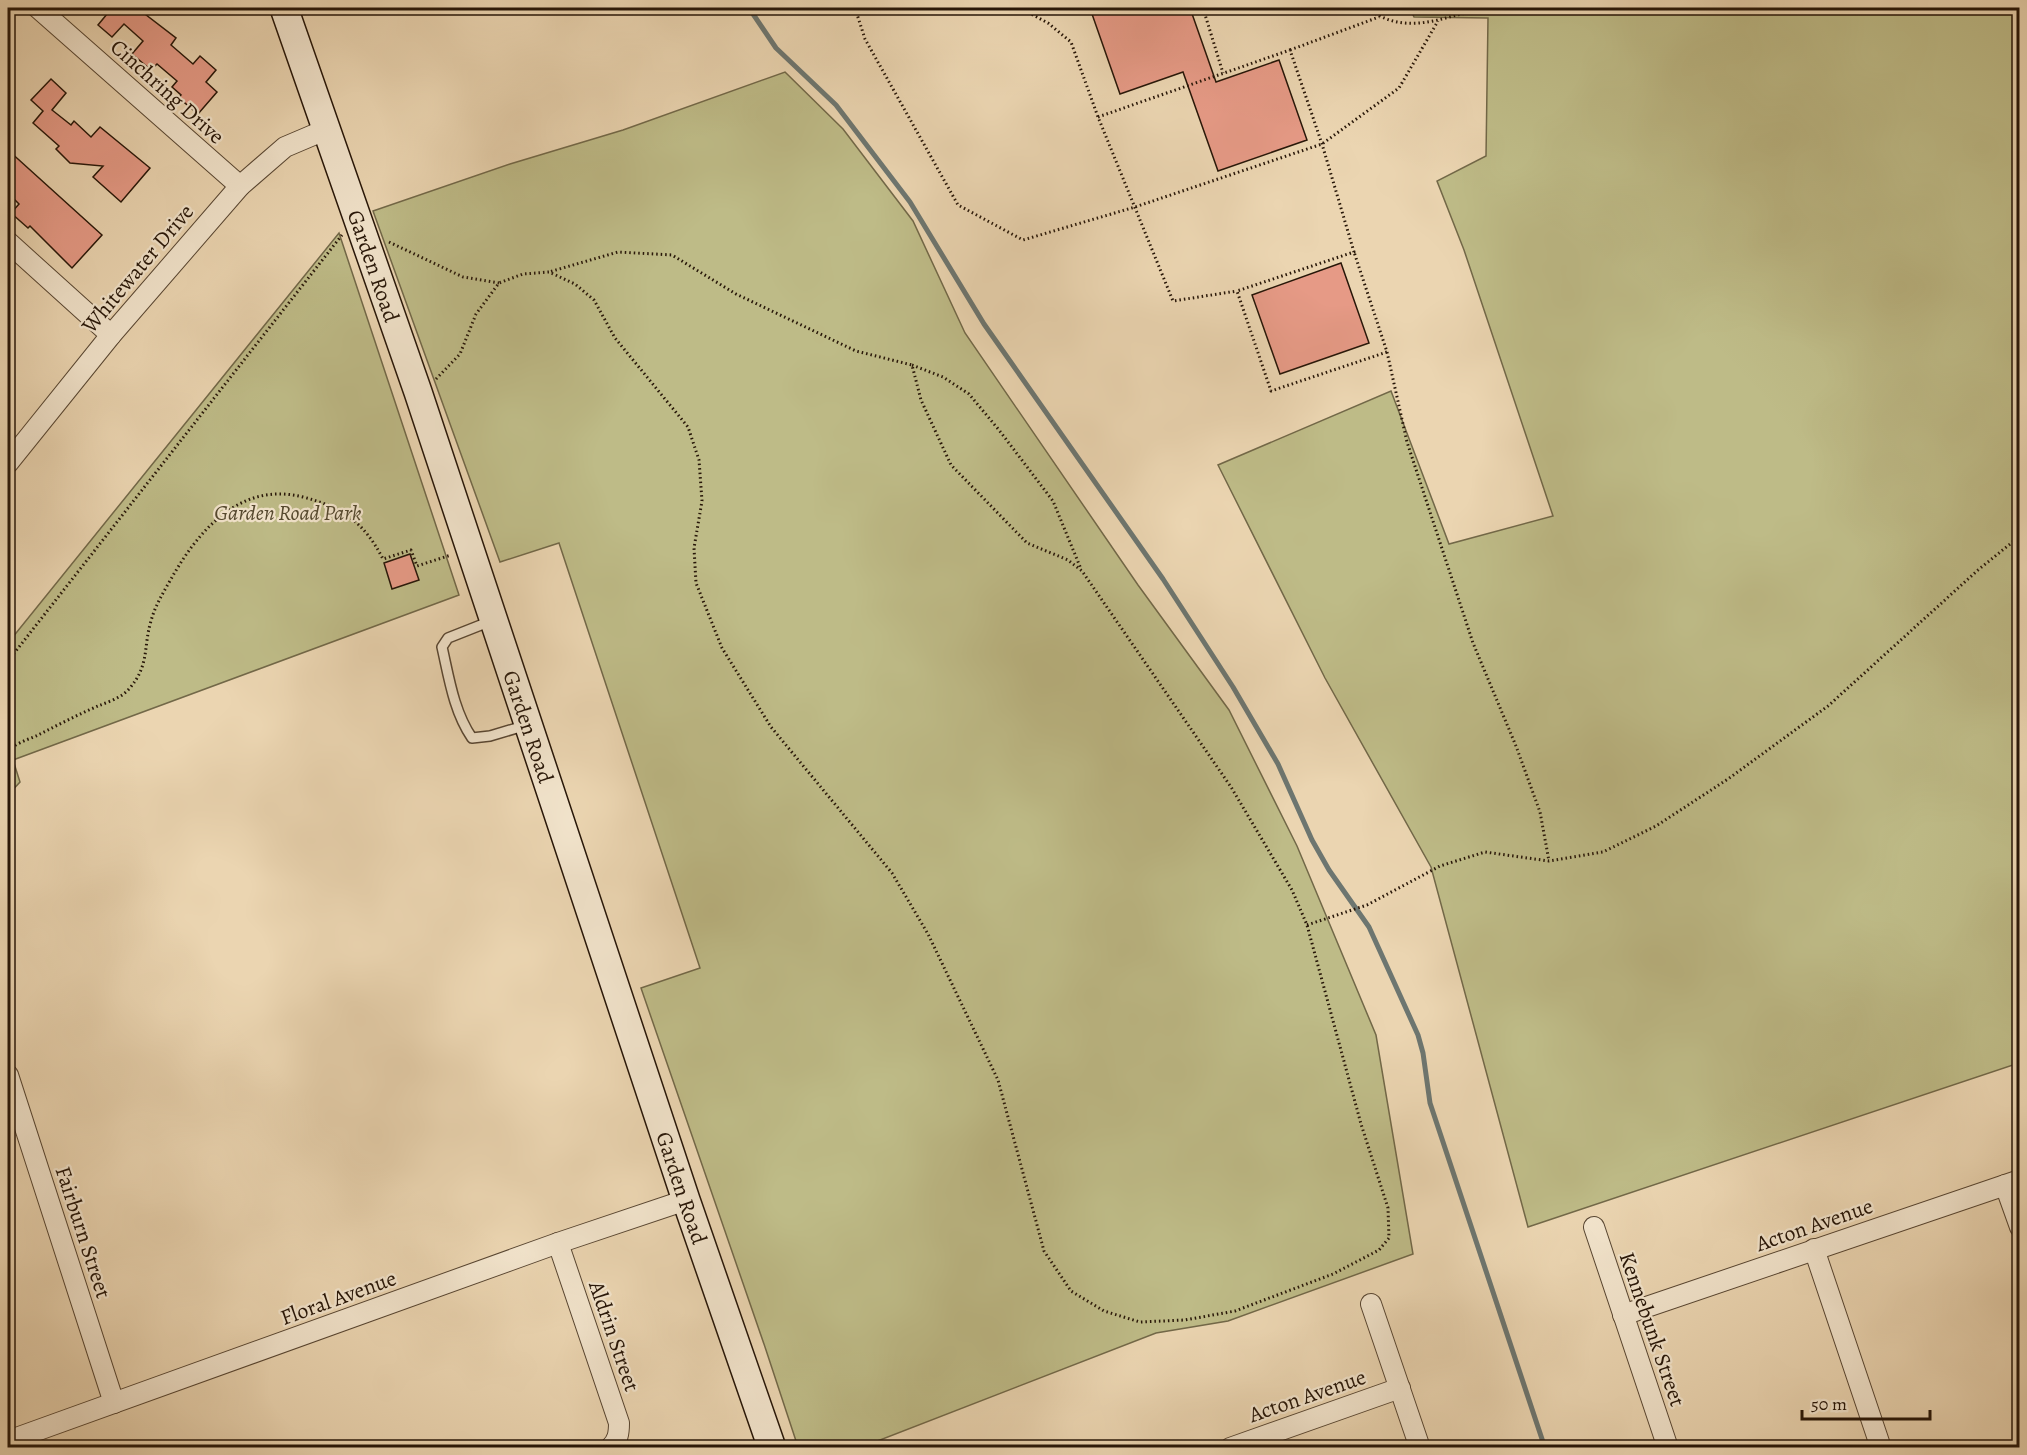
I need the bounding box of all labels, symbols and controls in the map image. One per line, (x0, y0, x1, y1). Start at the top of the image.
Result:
street label: Cinchring Drive (104, 32, 231, 151)
street label: Whitewater Drive (74, 198, 201, 340)
street label: Garden Road (340, 206, 406, 326)
park label: Garden Road Park (214, 498, 362, 528)
street label: Garden Road (495, 666, 561, 787)
street label: Garden Road (648, 1128, 714, 1248)
street label: Fairburn Street (48, 1162, 119, 1302)
street label: Acton Avenue (1751, 1191, 1877, 1259)
street label: Kennebunk Street (1612, 1248, 1693, 1411)
street label: Floral Avenue (276, 1263, 400, 1333)
street label: Aldrin Street (581, 1276, 647, 1395)
street label: Acton Avenue (1244, 1362, 1370, 1430)
scale bar (1802, 1383, 1930, 1421)
text: 50 m (1811, 1392, 1847, 1416)

